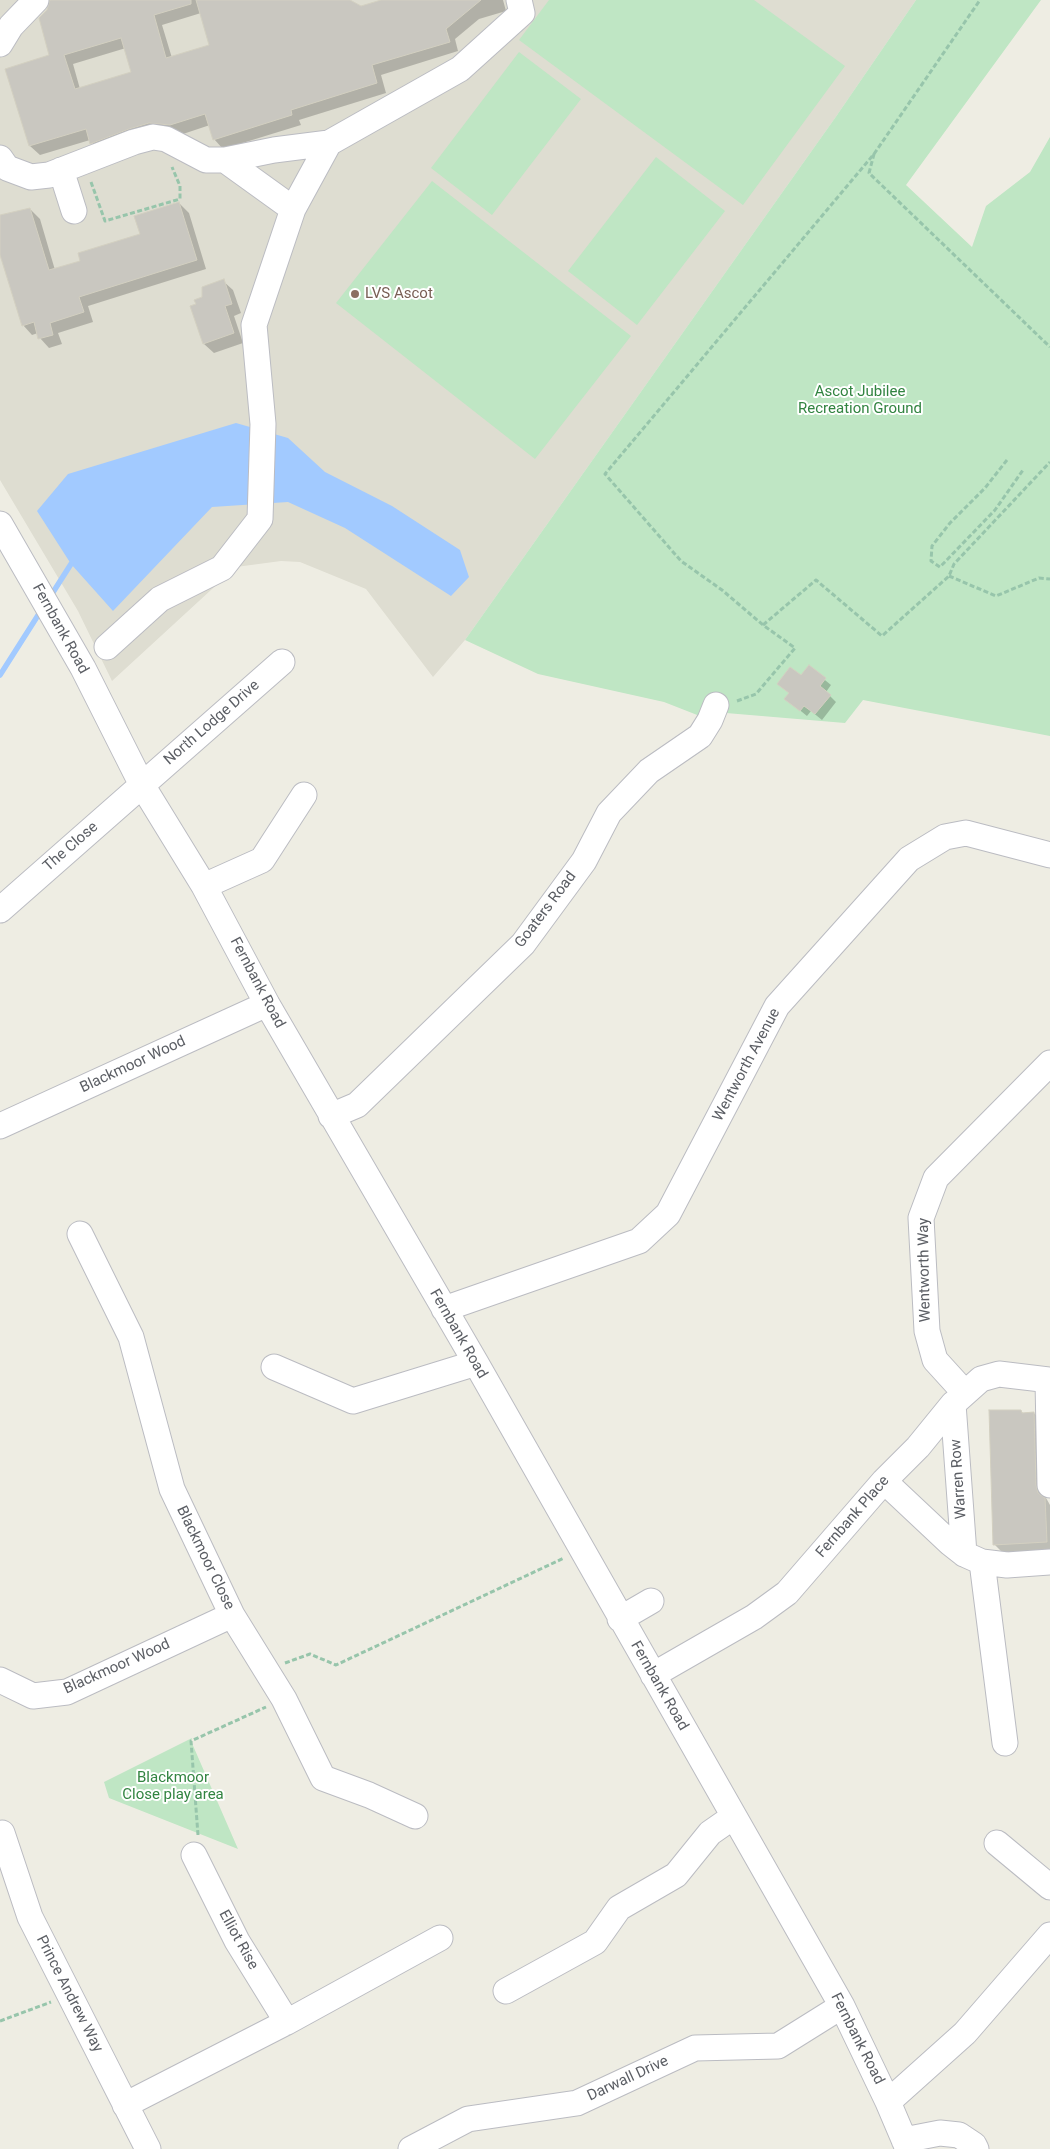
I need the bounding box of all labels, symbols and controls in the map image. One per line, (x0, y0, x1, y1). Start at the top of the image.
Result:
place label: LVS Ascot (365, 285, 433, 303)
marker: LVS Ascot (349, 288, 361, 300)
park label: Ascot Jubilee Recreation Ground (798, 383, 922, 418)
street label: Fernbank Road (28, 581, 92, 677)
street label: North Lodge Drive (161, 677, 263, 769)
street label: The Close (40, 818, 102, 876)
street label: Goaters Road (512, 868, 580, 952)
street label: Fernbank Road (226, 935, 288, 1031)
street label: Wentworth Avenue (710, 1005, 784, 1125)
street label: Blackmoor Wood (77, 1033, 189, 1097)
street label: Wentworth Way (915, 1218, 935, 1322)
street label: Fernbank Road (425, 1286, 491, 1382)
street label: Warren Row (947, 1438, 971, 1520)
street label: Fernbank Place (813, 1472, 893, 1562)
street label: Blackmoor Close (172, 1503, 238, 1613)
street label: Blackmoor Wood (61, 1636, 173, 1698)
street label: Fernbank Road (626, 1638, 692, 1734)
park label: Blackmoor Close play area (122, 1769, 224, 1804)
street label: Elliot Rise (214, 1907, 262, 1973)
street label: Prince Andrew Way (32, 1933, 106, 2055)
street label: Fernbank Road (826, 1990, 888, 2088)
street label: Darwall Drive (585, 2052, 671, 2106)

